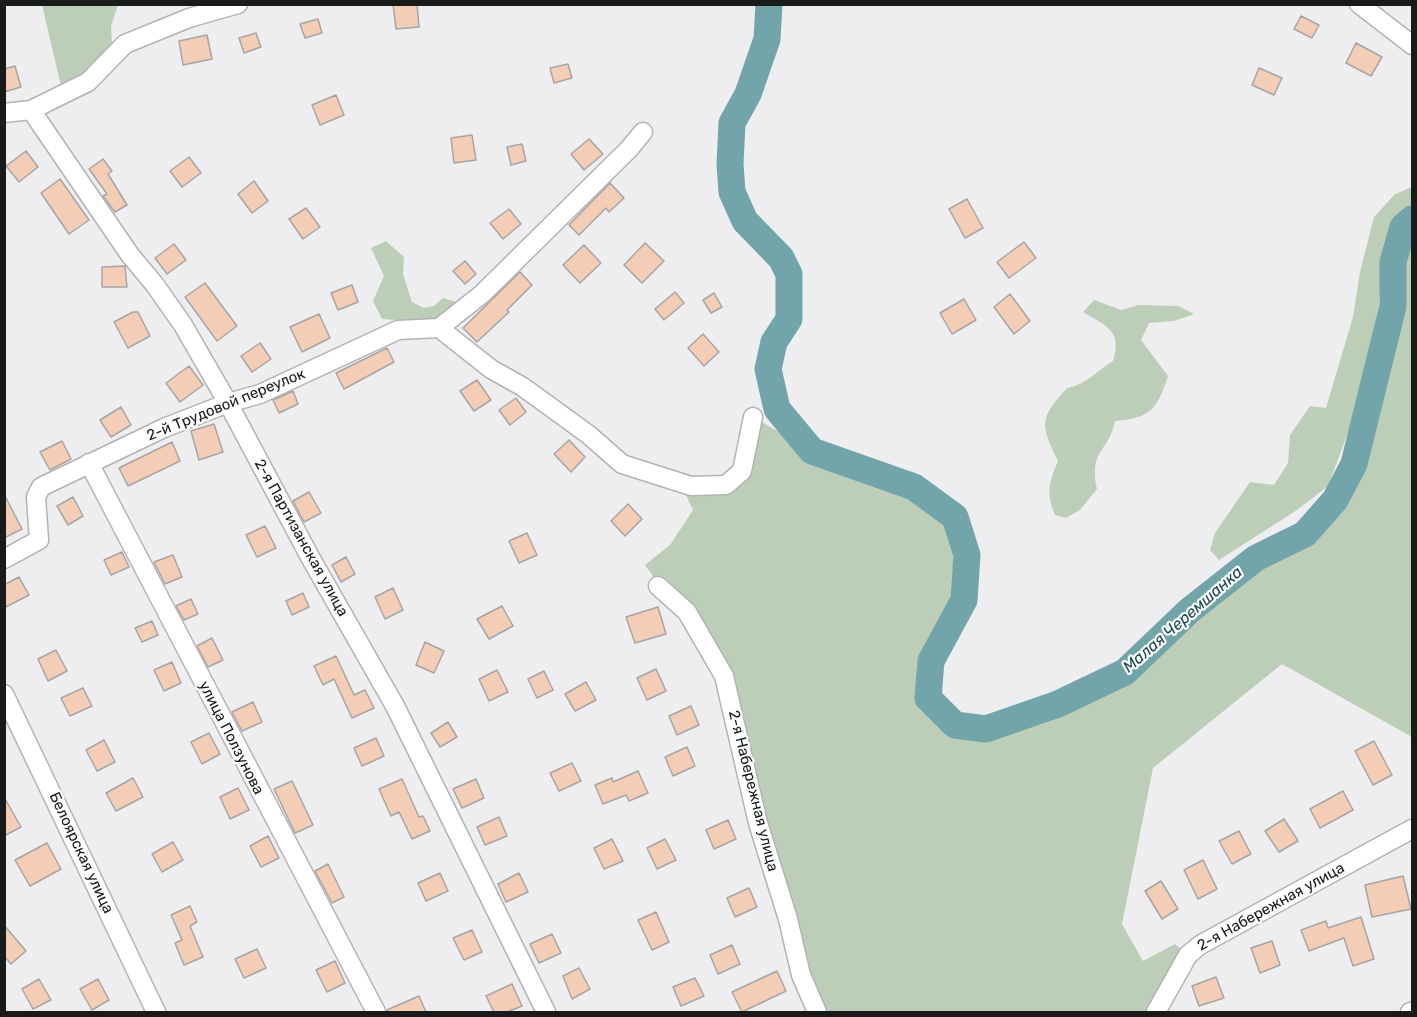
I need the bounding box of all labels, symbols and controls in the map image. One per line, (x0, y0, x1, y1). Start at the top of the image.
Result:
street label: 2-й Трудовой переулок (144, 365, 308, 445)
street label: 2-я Партизанская улица (250, 456, 352, 620)
water label: Малая Черемшанка (1119, 563, 1247, 677)
street label: улица Ползунова (195, 678, 267, 798)
street label: 2-я Набережная улица (724, 709, 782, 873)
street label: Белоярская улица (45, 789, 117, 917)
street label: 2-я Набережная улица (1194, 859, 1348, 955)

